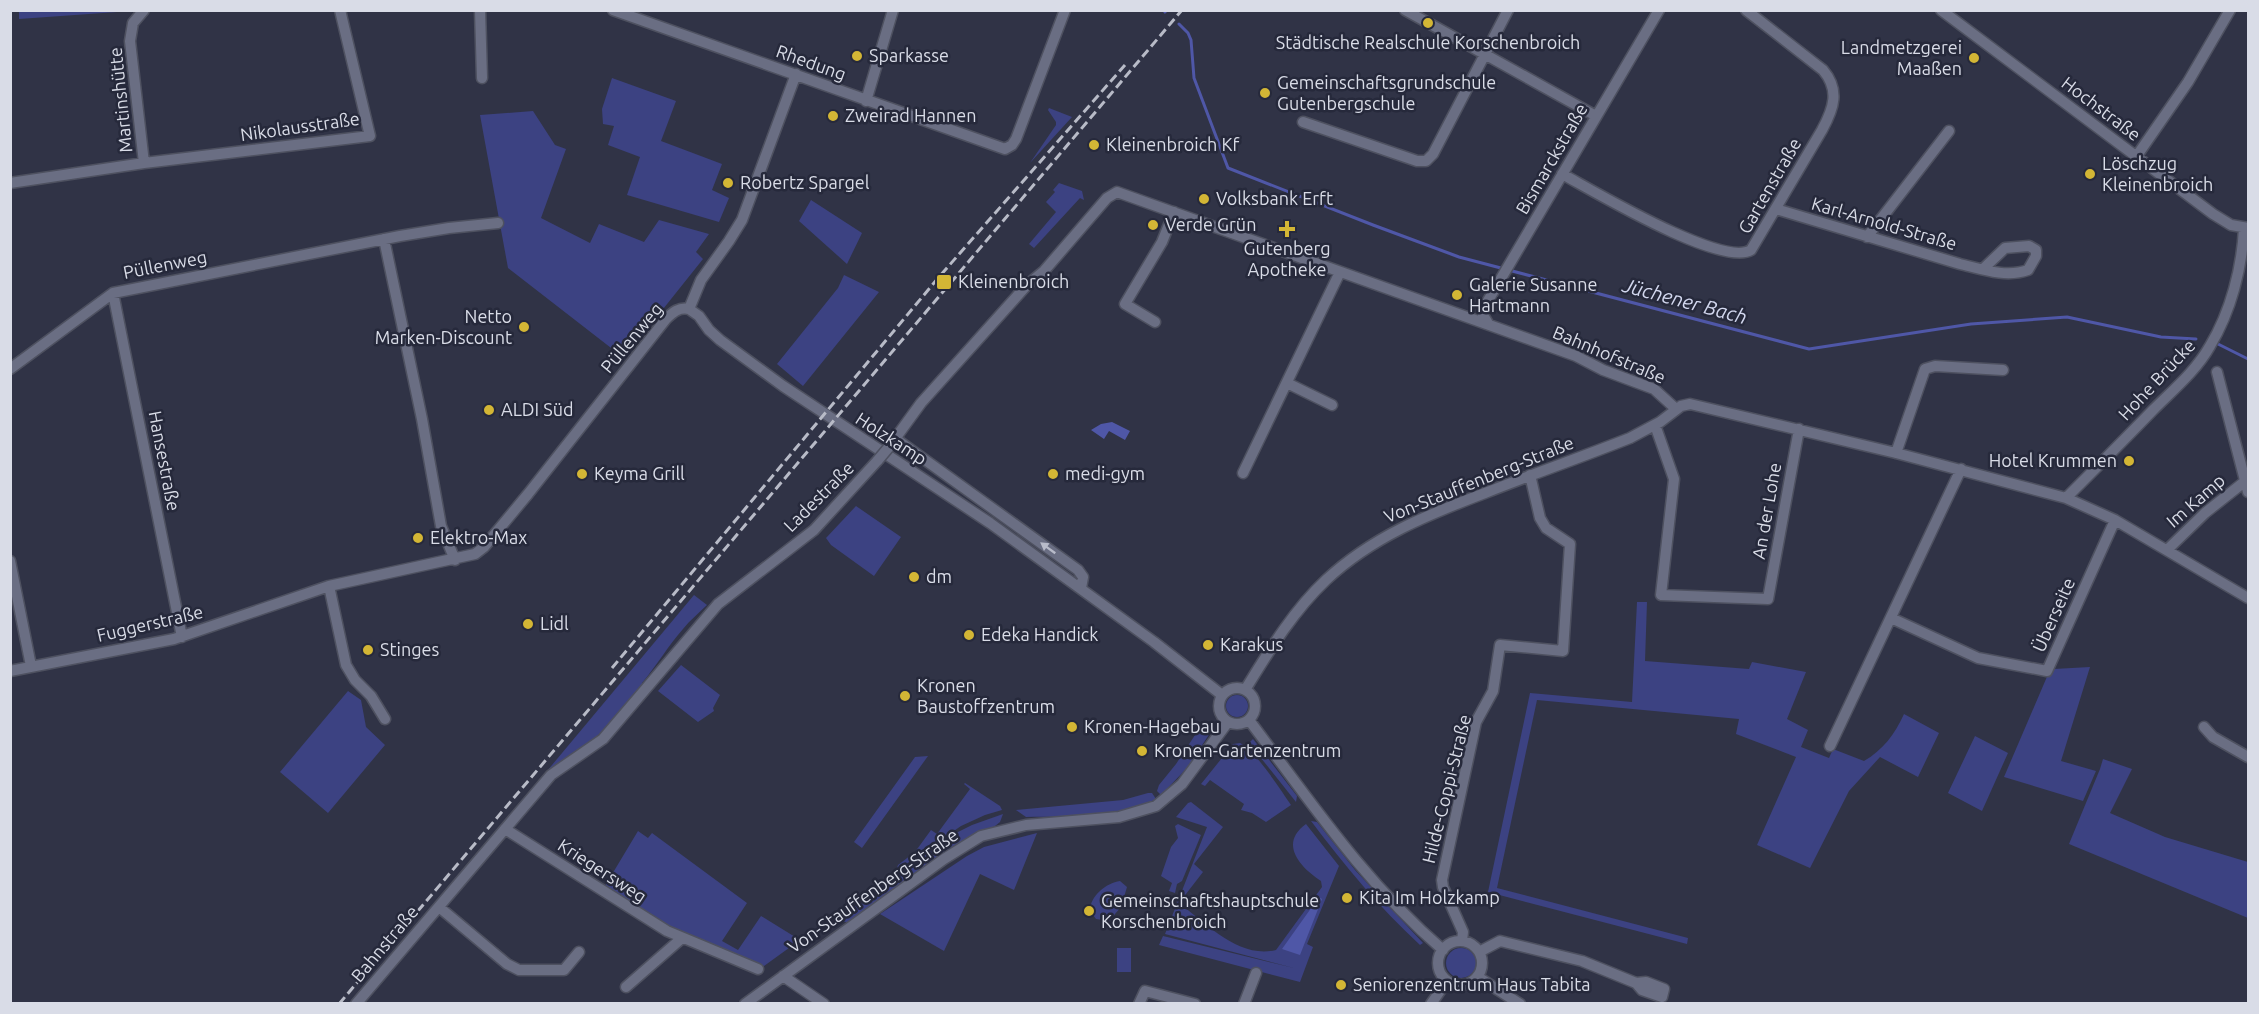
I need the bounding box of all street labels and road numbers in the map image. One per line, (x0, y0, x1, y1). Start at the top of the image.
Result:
street label: Rhedung (774, 40, 849, 84)
street label: Martinshütte (105, 46, 135, 154)
street label: Hochstraße (2058, 72, 2145, 144)
street label: Bismarckstraße (1511, 100, 1591, 217)
street label: Nikolausstraße (239, 108, 361, 144)
street label: Gartenstraße (1734, 134, 1805, 237)
street label: Karl-Arnold-Straße (1809, 193, 1959, 253)
street label: Püllenweg (121, 246, 208, 282)
street label: Püllenweg (596, 298, 666, 376)
street label: Bahnhofstraße (1550, 321, 1669, 387)
street label: Hohe Brücke (2114, 335, 2199, 424)
street label: Holzkamp (852, 408, 931, 468)
street label: Hansestraße (145, 409, 184, 513)
street label: Von-Stauffenberg-Straße (1381, 432, 1576, 526)
street label: Ladestraße (779, 457, 857, 535)
street label: An der Lohe (1748, 461, 1784, 561)
street label: Im Kamp (2162, 470, 2229, 531)
street label: Überseite (2028, 575, 2078, 655)
street label: Fuggerstraße (95, 601, 205, 645)
street label: Hilde-Coppi-Straße (1418, 712, 1474, 865)
street label: Von-Stauffenberg-Straße (784, 824, 961, 957)
street label: Kriegersweg (555, 834, 650, 906)
street label: Bahnstraße (347, 901, 422, 985)

